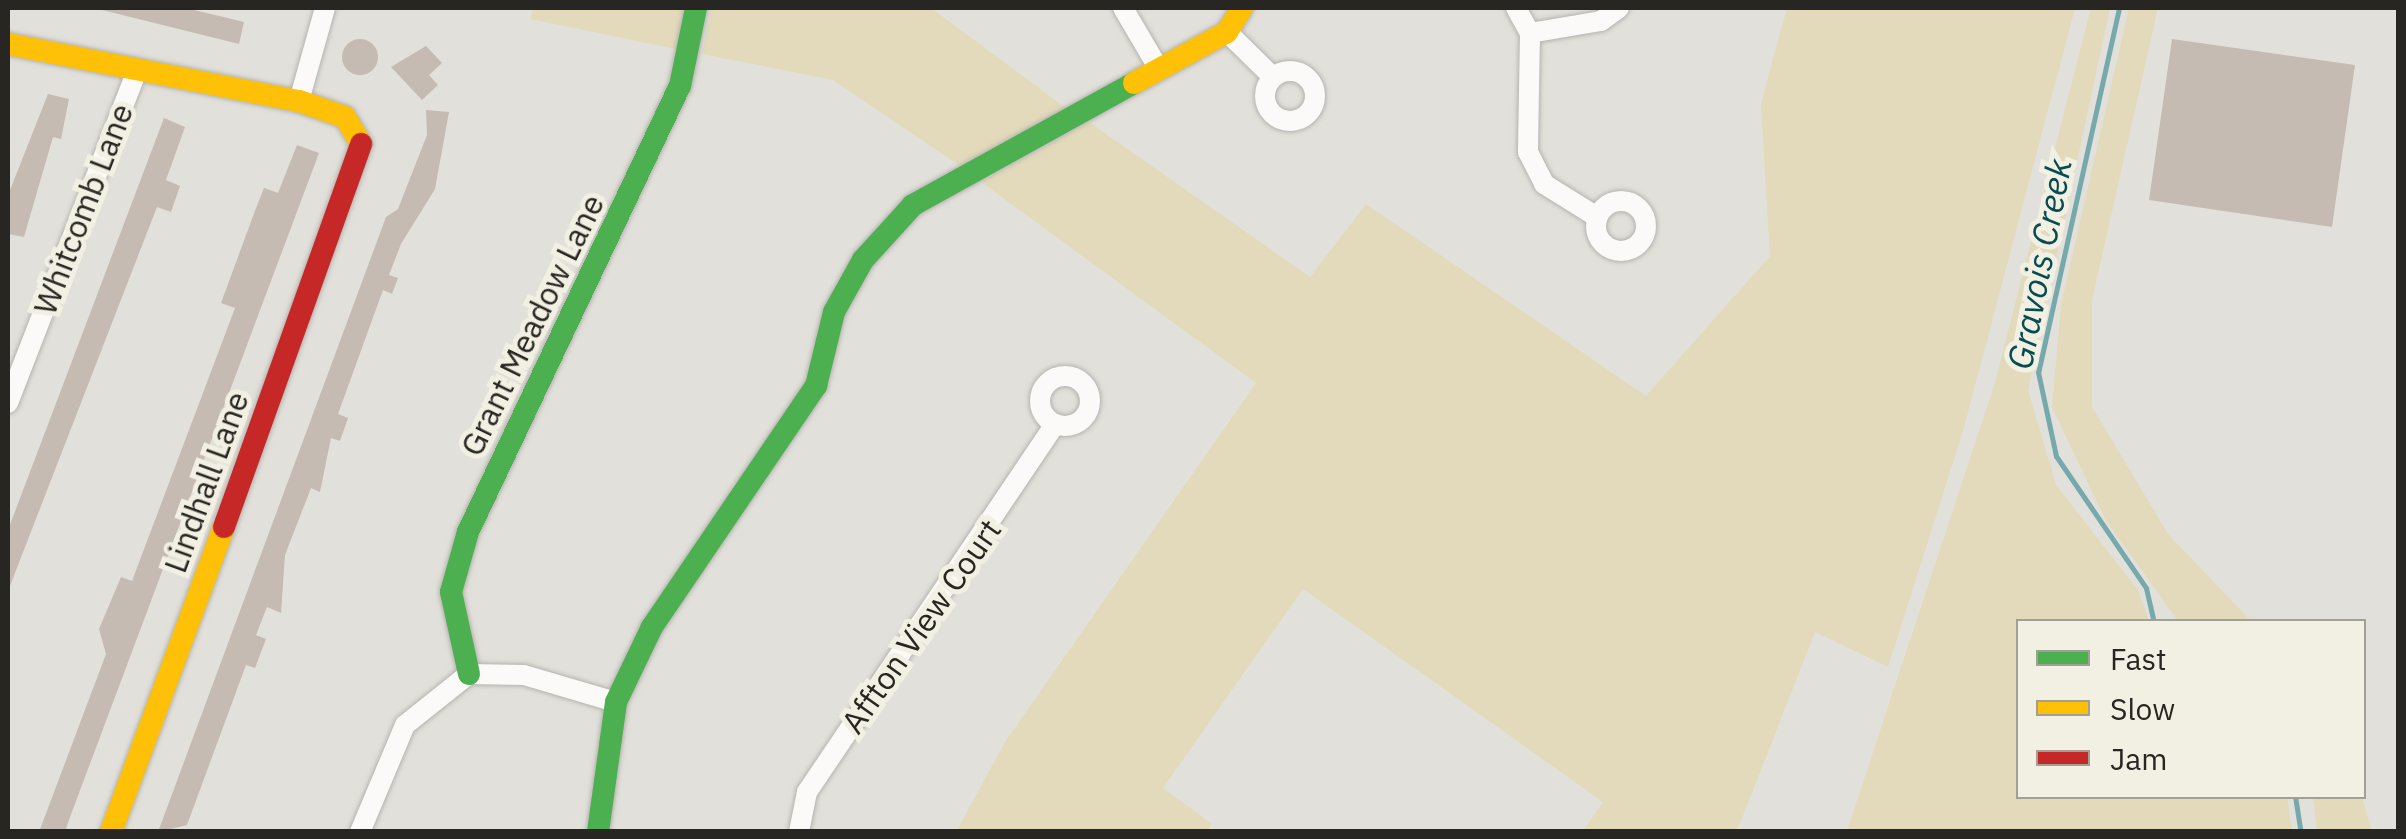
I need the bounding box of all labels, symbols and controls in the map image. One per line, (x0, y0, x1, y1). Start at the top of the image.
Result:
street label: Whitcomb Lane (25, 98, 141, 320)
water label: Gravois Creek (1998, 155, 2080, 373)
street label: Grant Meadow Lane (452, 188, 612, 462)
street label: Lindhall Lane (156, 386, 256, 578)
street label: Affton View Court (833, 512, 1009, 740)
legend (2016, 619, 2366, 799)
text: Fast (2110, 639, 2167, 678)
text: Slow (2110, 689, 2175, 728)
text: Jam (2110, 739, 2168, 778)

